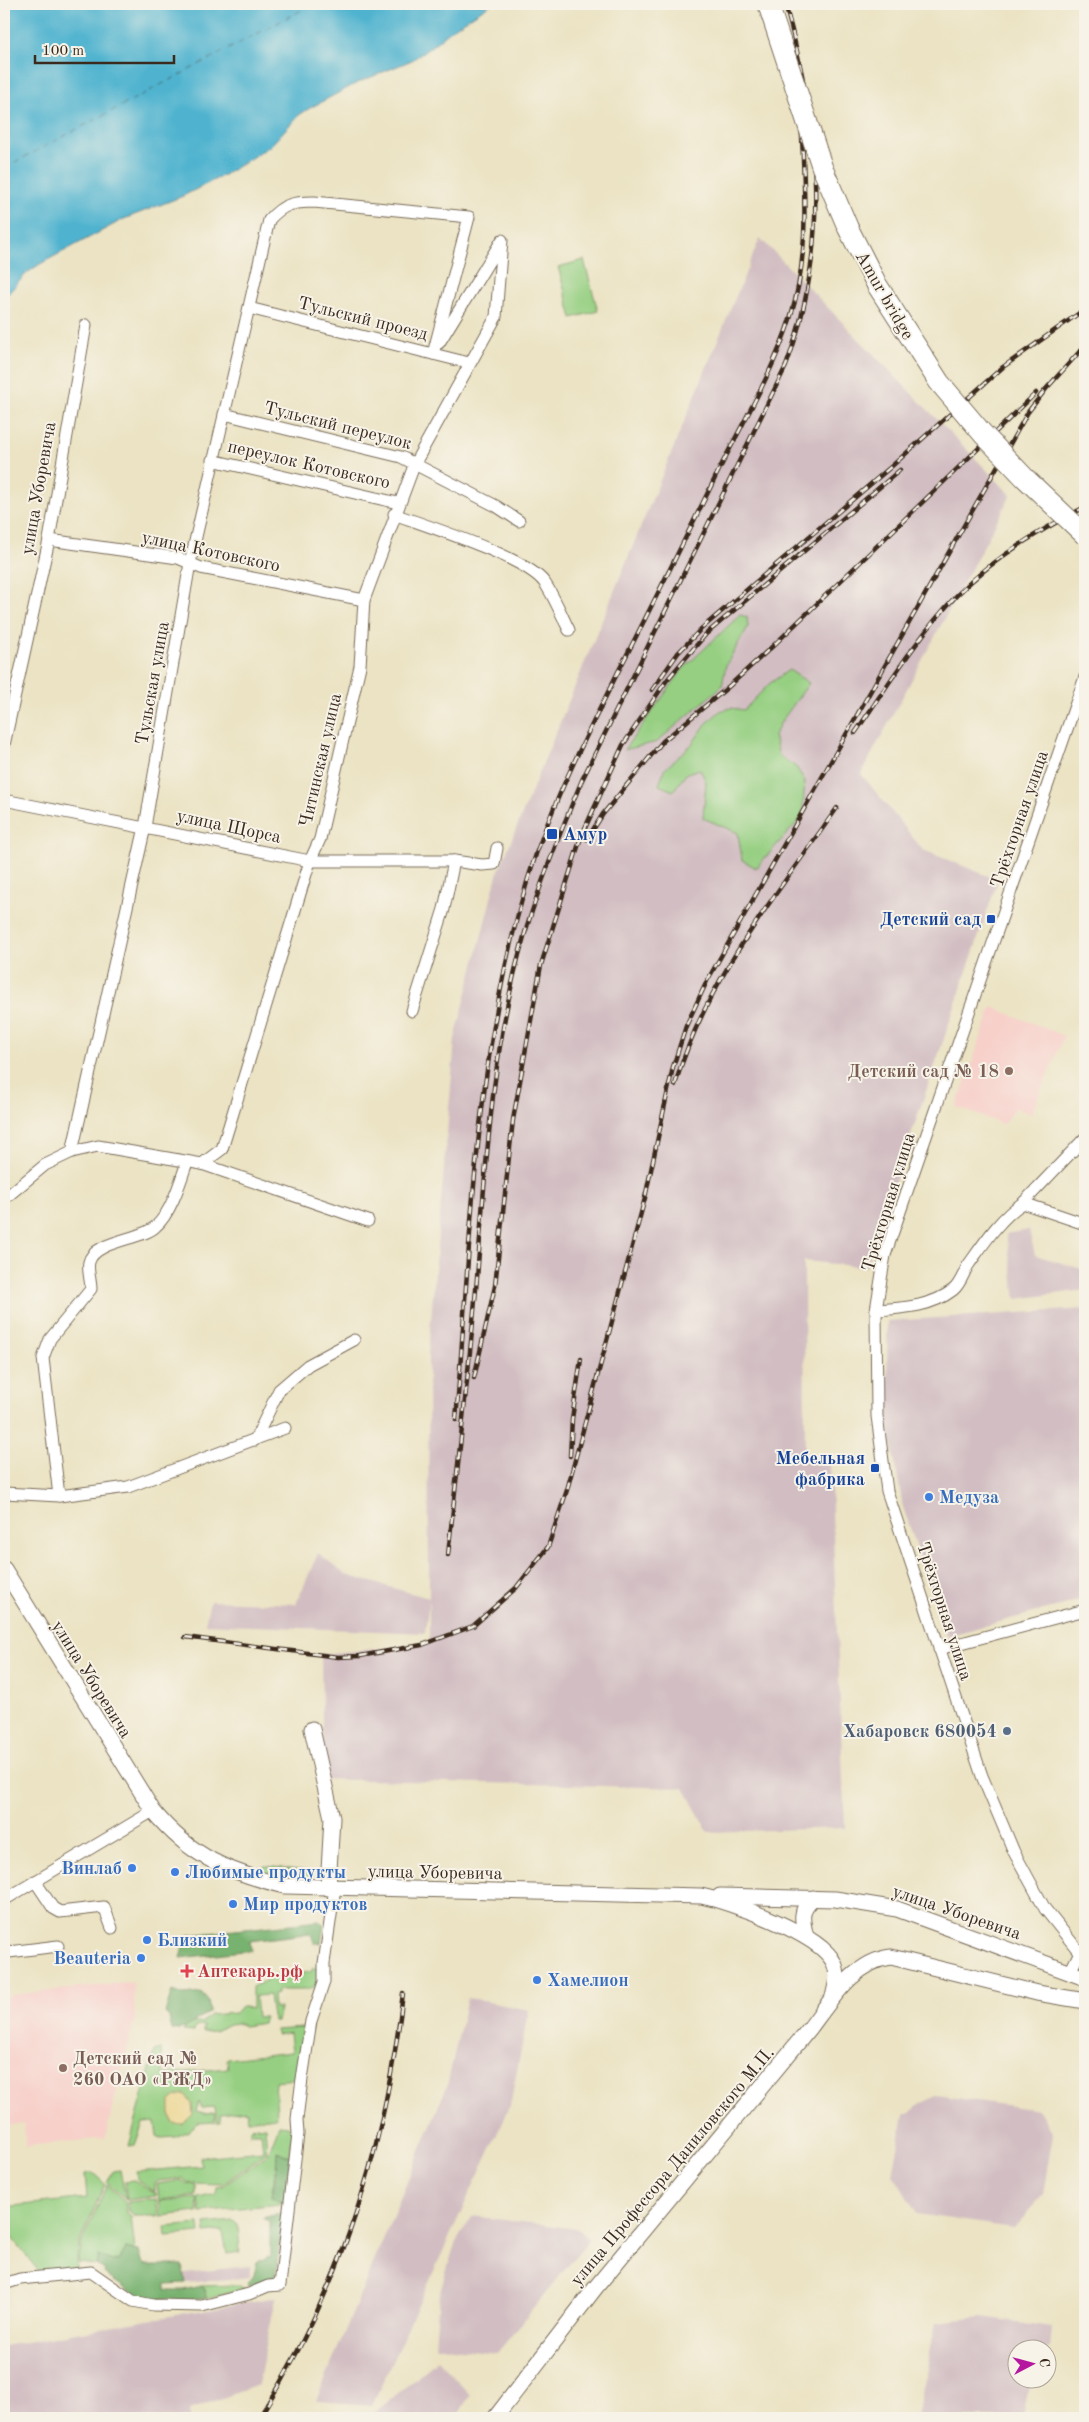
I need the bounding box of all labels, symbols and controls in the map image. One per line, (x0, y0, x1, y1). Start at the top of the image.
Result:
scale bar (35, 32, 174, 64)
text: 100 m (42, 44, 84, 59)
street label: Amur bridge (852, 248, 917, 343)
street label: Тульский проезд (296, 294, 430, 344)
street label: Тульский переулок (262, 399, 413, 453)
street label: улица Уборевича (18, 420, 60, 556)
street label: переулок Котовского (226, 438, 392, 492)
street label: улица Котовского (140, 529, 282, 575)
street label: Тульская улица (133, 620, 173, 746)
street label: Читинская улица (297, 691, 345, 829)
street label: Трёхгорная улица (988, 748, 1052, 890)
street label: улица Щорса (175, 807, 283, 847)
place label: Амур (563, 826, 607, 844)
marker: Амур (545, 827, 559, 841)
place label: Детский сад (880, 911, 981, 929)
marker: Детский сад (985, 913, 997, 925)
place label: Детский сад № 18 (848, 1063, 999, 1081)
marker: Детский сад № 18 (1003, 1065, 1015, 1077)
street label: Трёхгорная улица (859, 1131, 919, 1274)
place label: Мебельная фабрика (776, 1450, 865, 1490)
marker: Мебельная фабрика (869, 1462, 881, 1474)
place label: Медуза (939, 1489, 999, 1507)
marker: Медуза (923, 1491, 935, 1503)
street label: Трёхгорная улица (913, 1540, 975, 1683)
street label: улица Уборевича (48, 1618, 135, 1742)
place label: Хабаровск 680054 (843, 1723, 997, 1741)
marker: Хабаровск 680054 (1001, 1725, 1013, 1737)
place label: Винлаб (61, 1860, 122, 1878)
marker: Винлаб (126, 1862, 138, 1874)
street label: улица Уборевича (367, 1863, 503, 1883)
place label: Любимые продукты (185, 1864, 346, 1882)
marker: Любимые продукты (169, 1866, 181, 1878)
street label: улица Уборевича (890, 1882, 1023, 1943)
place label: Мир продуктов (243, 1896, 367, 1914)
marker: Мир продуктов (227, 1898, 239, 1910)
place label: Близкий (157, 1932, 227, 1950)
marker: Близкий (141, 1934, 153, 1946)
place label: Beauteria (53, 1950, 131, 1968)
marker: Beauteria (135, 1952, 147, 1964)
place label: Аптекарь.рф (197, 1963, 303, 1982)
marker: Аптекарь.рф (181, 1965, 193, 1977)
place label: Хамелион (547, 1972, 629, 1990)
marker: Хамелион (531, 1974, 543, 1986)
street label: улица Профессора Даниловского М.П. (568, 2044, 779, 2290)
place label: Детский сад № 260 ОАО «РЖД» (73, 2050, 213, 2089)
marker: Детский сад № 260 ОАО «РЖД» (57, 2062, 69, 2074)
north arrow (1006, 2340, 1056, 2390)
text: С (1036, 2357, 1051, 2368)

